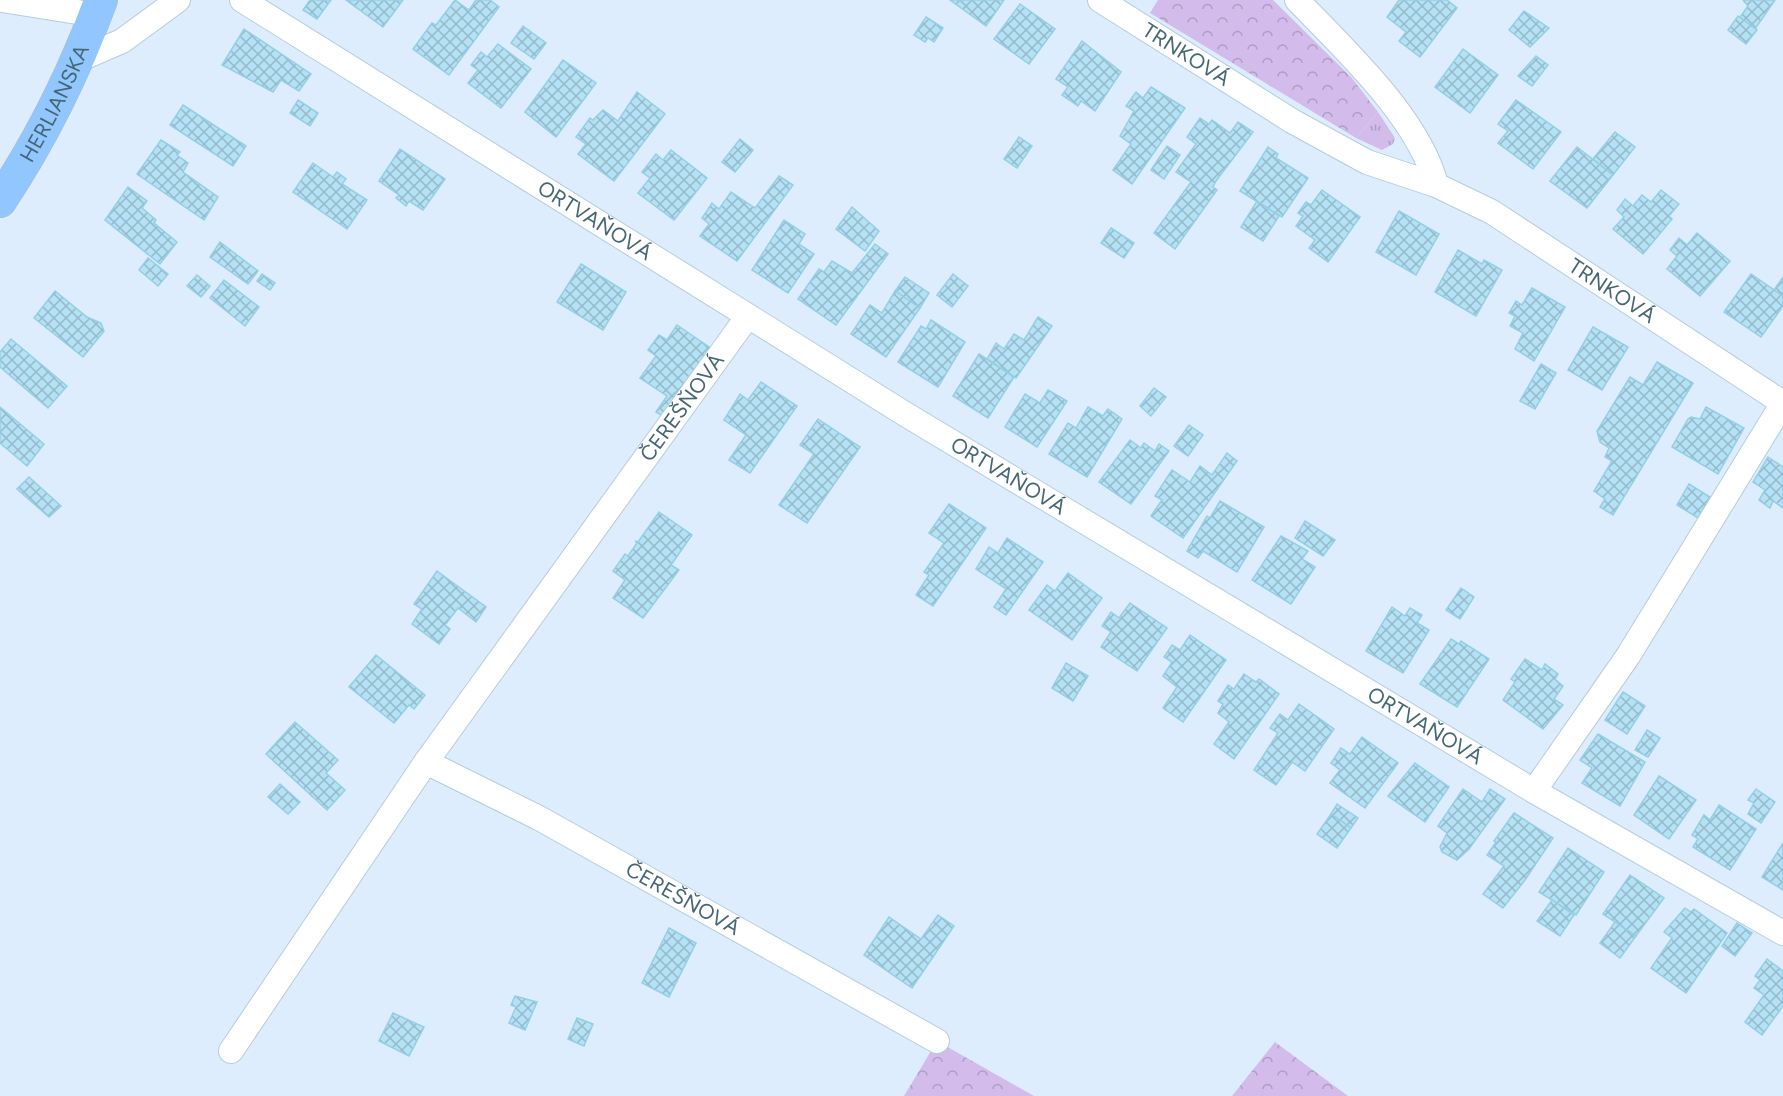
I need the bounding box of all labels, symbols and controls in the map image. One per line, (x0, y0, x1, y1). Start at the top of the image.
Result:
street label: TRNKOVÁ (1138, 17, 1235, 91)
street label: HERLIANSKA (14, 41, 94, 167)
street label: ORTVAŇOVÁ (533, 175, 657, 265)
street label: TRNKOVÁ (1564, 253, 1661, 328)
street label: ČEREŠŇOVÁ (634, 348, 729, 466)
street label: ORTVAŇOVÁ (946, 431, 1071, 520)
street label: ORTVAŇOVÁ (1363, 681, 1488, 769)
street label: ČEREŠŇOVÁ (621, 856, 745, 940)

